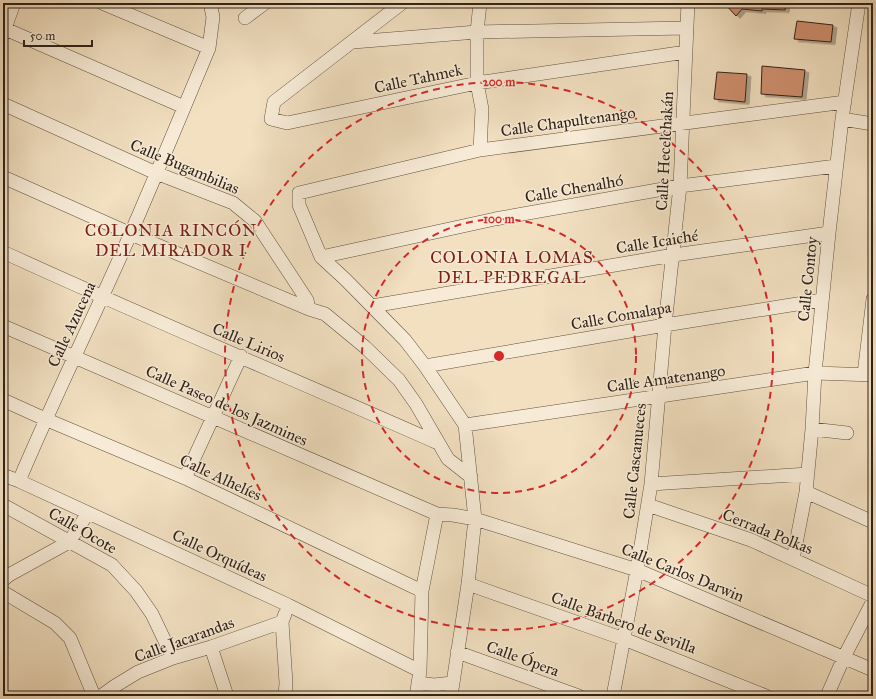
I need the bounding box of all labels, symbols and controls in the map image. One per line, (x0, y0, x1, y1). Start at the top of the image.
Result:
scale bar (24, 22, 92, 48)
text: 50 m (30, 29, 55, 43)
street label: Calle Tahmek (372, 60, 464, 97)
text: 200 m (483, 75, 516, 89)
street label: Calle Hecelchakán (652, 90, 677, 211)
street label: Calle Chapultenango (500, 103, 637, 141)
street label: Calle Bugambilias (127, 135, 242, 199)
street label: Calle Chenalhó (523, 170, 625, 206)
text: 100 m (483, 212, 516, 226)
district label: COLONIA RINCÓN DEL MIRADOR I (85, 219, 257, 261)
street label: Calle Icaiché (615, 226, 700, 257)
street label: Calle Contoy (794, 235, 821, 322)
district label: COLONIA LOMAS DEL PEDREGAL (430, 247, 594, 288)
street label: Calle Azucena (43, 278, 100, 370)
street label: Calle Comalapa (569, 297, 673, 334)
street label: Calle Lirios (210, 319, 288, 366)
centre of rings (492, 349, 506, 363)
street label: Calle Paseo de los Jazmines (142, 361, 311, 451)
street label: Calle Amatenango (606, 361, 727, 397)
street label: Calle Cascanueces (619, 402, 650, 520)
street label: Calle Alhelíes (177, 450, 265, 505)
street label: Calle Ocote (45, 503, 121, 558)
street label: Cerrada Polkas (720, 505, 816, 558)
street label: Calle Orquídeas (169, 525, 270, 587)
street label: Calle Carlos Darwin (619, 539, 747, 606)
street label: Calle Barbero de Sevilla (549, 587, 699, 658)
street label: Calle Jacarandas (132, 613, 237, 667)
street label: Calle Ópera (484, 635, 563, 680)

